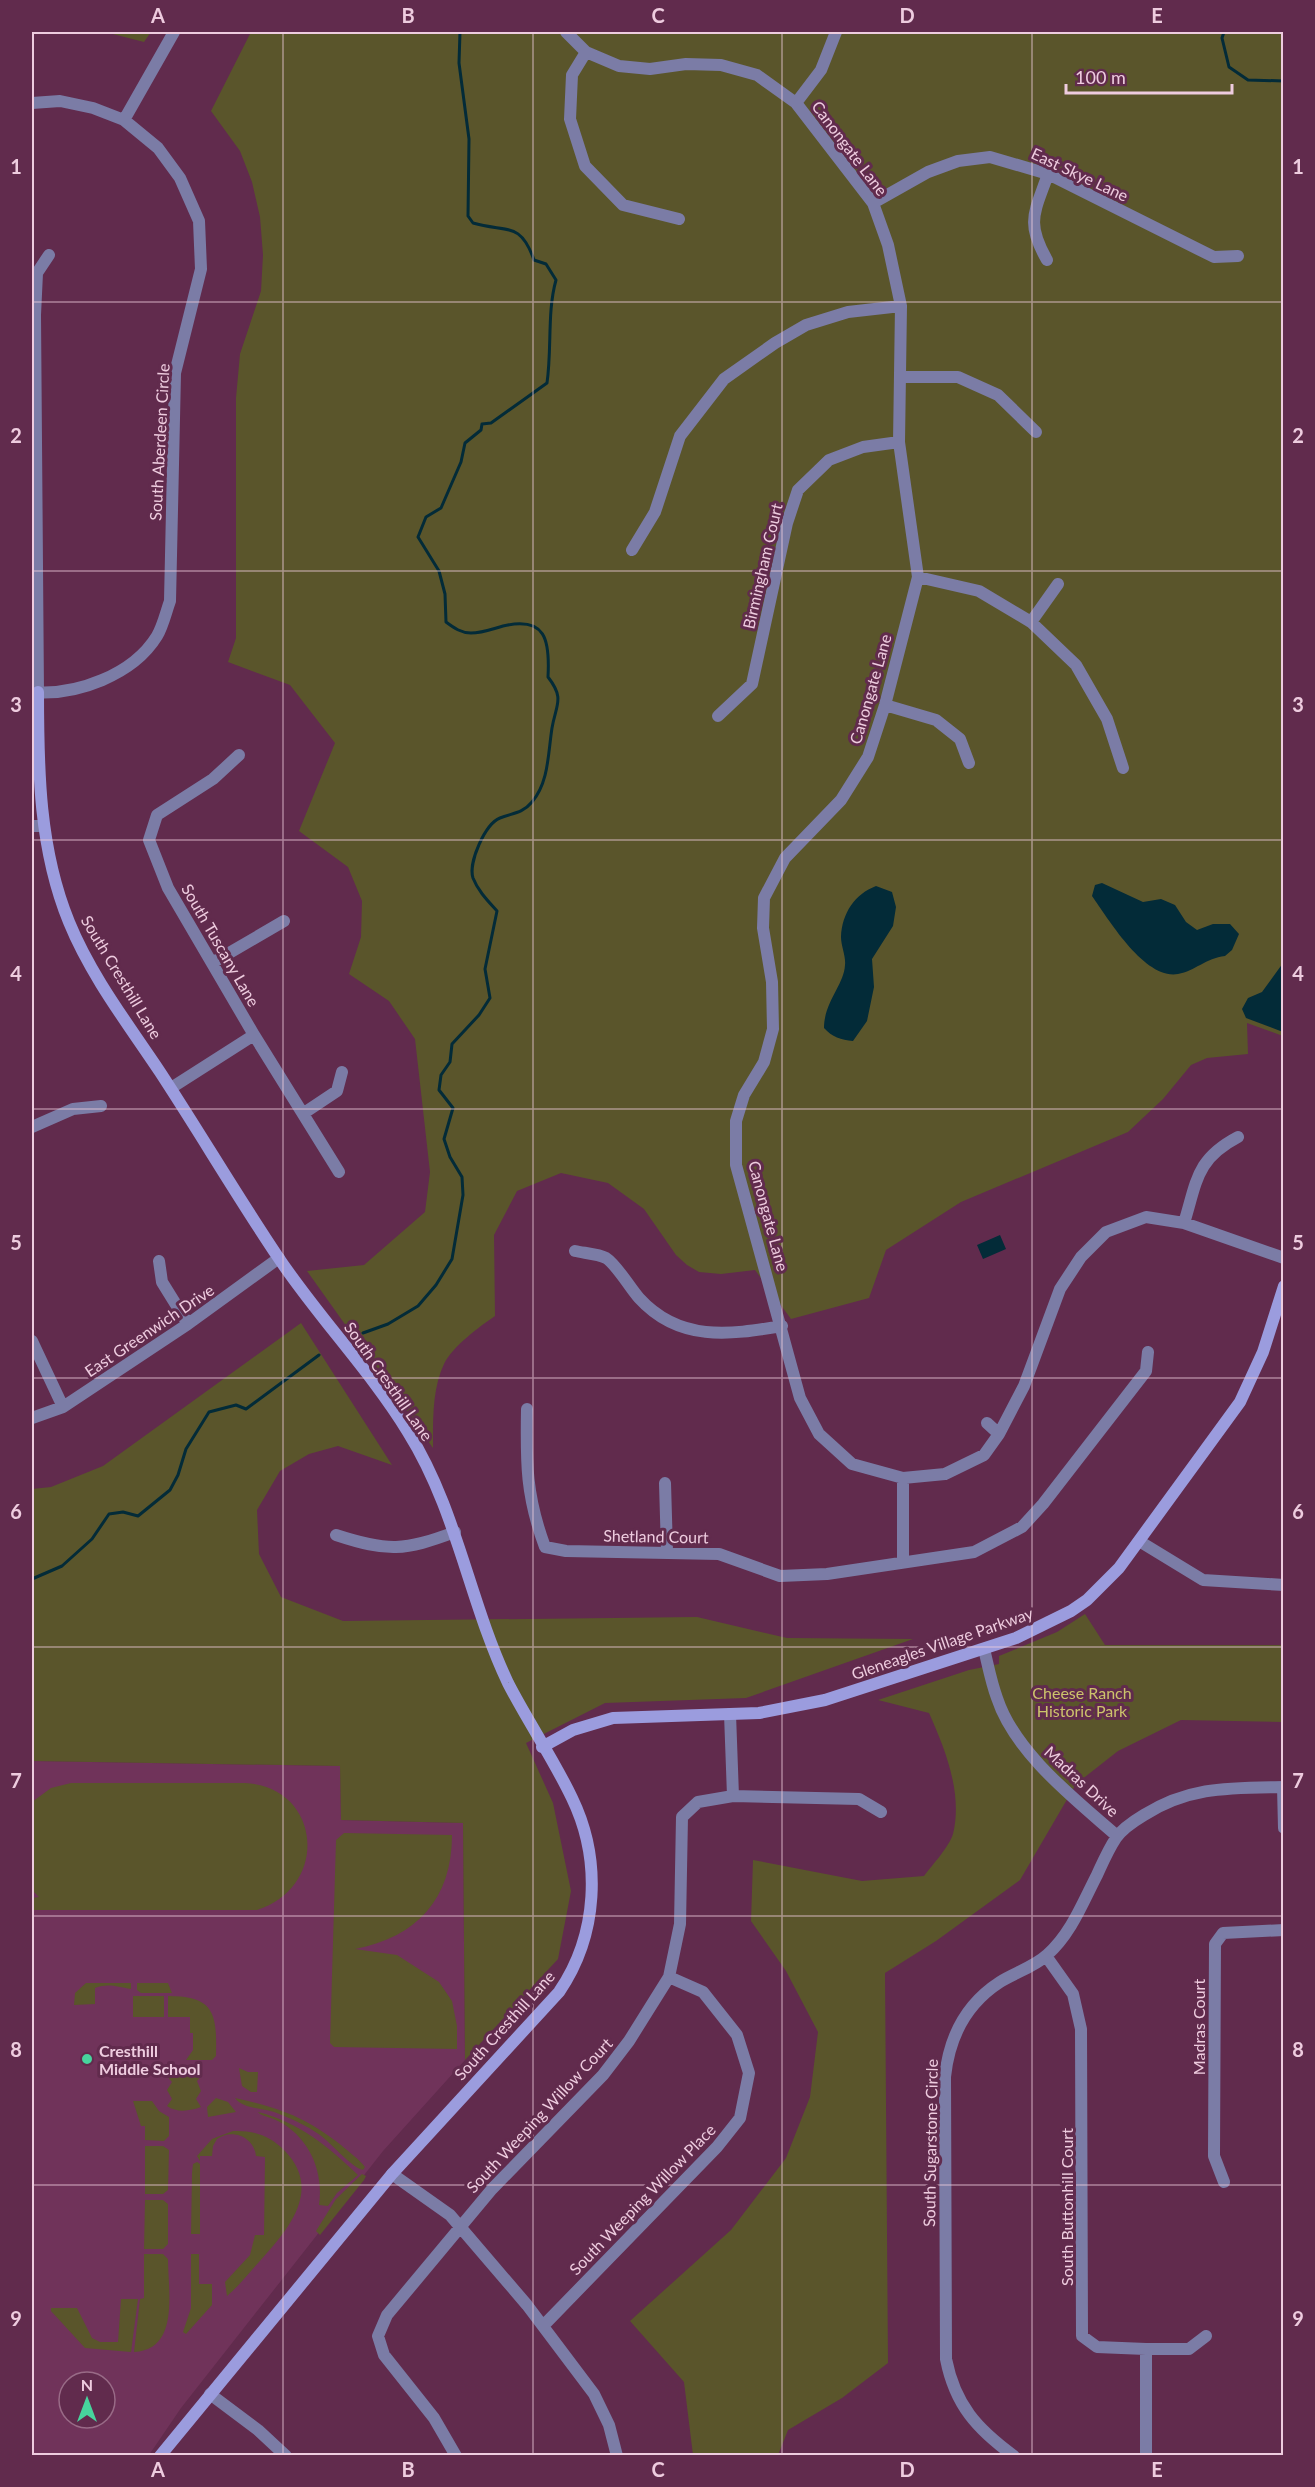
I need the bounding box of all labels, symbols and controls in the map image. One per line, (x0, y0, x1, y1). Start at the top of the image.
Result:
text: A (150, 3, 165, 27)
text: B (401, 3, 415, 27)
text: C (651, 3, 665, 27)
text: D (899, 3, 915, 27)
text: E (1151, 3, 1163, 27)
scale bar (1066, 57, 1232, 95)
text: 100 m (1075, 66, 1126, 88)
street label: Canongate Lane (808, 97, 892, 199)
street label: East Skye Lane (1029, 143, 1131, 205)
text: 1 (10, 154, 22, 178)
text: 1 (1292, 154, 1304, 178)
street label: South Aberdeen Circle (145, 363, 173, 521)
text: 2 (10, 423, 22, 447)
text: 2 (1292, 423, 1304, 447)
street label: Birmingham Court (738, 501, 786, 631)
street label: Canongate Lane (845, 632, 895, 746)
text: 3 (10, 692, 22, 716)
text: 3 (1292, 692, 1304, 716)
street label: South Tuscany Lane (178, 880, 264, 1010)
street label: South Cresthill Lane (78, 912, 166, 1042)
text: 4 (10, 961, 22, 985)
text: 4 (1292, 961, 1304, 985)
street label: Canongate Lane (745, 1159, 793, 1273)
text: 5 (10, 1230, 22, 1254)
text: 5 (1292, 1230, 1304, 1254)
street label: East Greenwich Drive (81, 1280, 217, 1380)
street label: South Cresthill Lane (341, 1318, 437, 1444)
text: 6 (10, 1499, 22, 1523)
text: 6 (1292, 1499, 1304, 1523)
street label: Shetland Court (603, 1526, 709, 1546)
street label: Gleneagles Village Parkway (849, 1603, 1036, 1683)
park label: Cheese Ranch Historic Park (1032, 1683, 1132, 1720)
street label: Madras Drive (1041, 1742, 1123, 1820)
text: 7 (10, 1768, 22, 1792)
text: 7 (1292, 1768, 1304, 1792)
street label: South Cresthill Lane (450, 1966, 558, 2084)
street label: Madras Court (1189, 1979, 1208, 2075)
street label: South Weeping Willow Court (462, 2033, 616, 2196)
text: 8 (10, 2037, 22, 2061)
text: 8 (1292, 2037, 1304, 2061)
place label: Cresthill Middle School (99, 2041, 201, 2078)
marker: Cresthill Middle School (80, 2052, 94, 2066)
street label: South Sugarstone Circle (919, 2059, 941, 2227)
street label: South Weeping Willow Place (565, 2120, 719, 2278)
street label: South Buttonhill Court (1057, 2128, 1076, 2286)
text: 9 (10, 2306, 22, 2330)
text: 9 (1292, 2306, 1304, 2330)
north arrow (57, 2370, 117, 2430)
text: N (81, 2375, 93, 2394)
text: A (150, 2457, 165, 2481)
text: B (401, 2457, 415, 2481)
text: C (651, 2457, 665, 2481)
text: D (899, 2457, 915, 2481)
text: E (1151, 2457, 1163, 2481)

